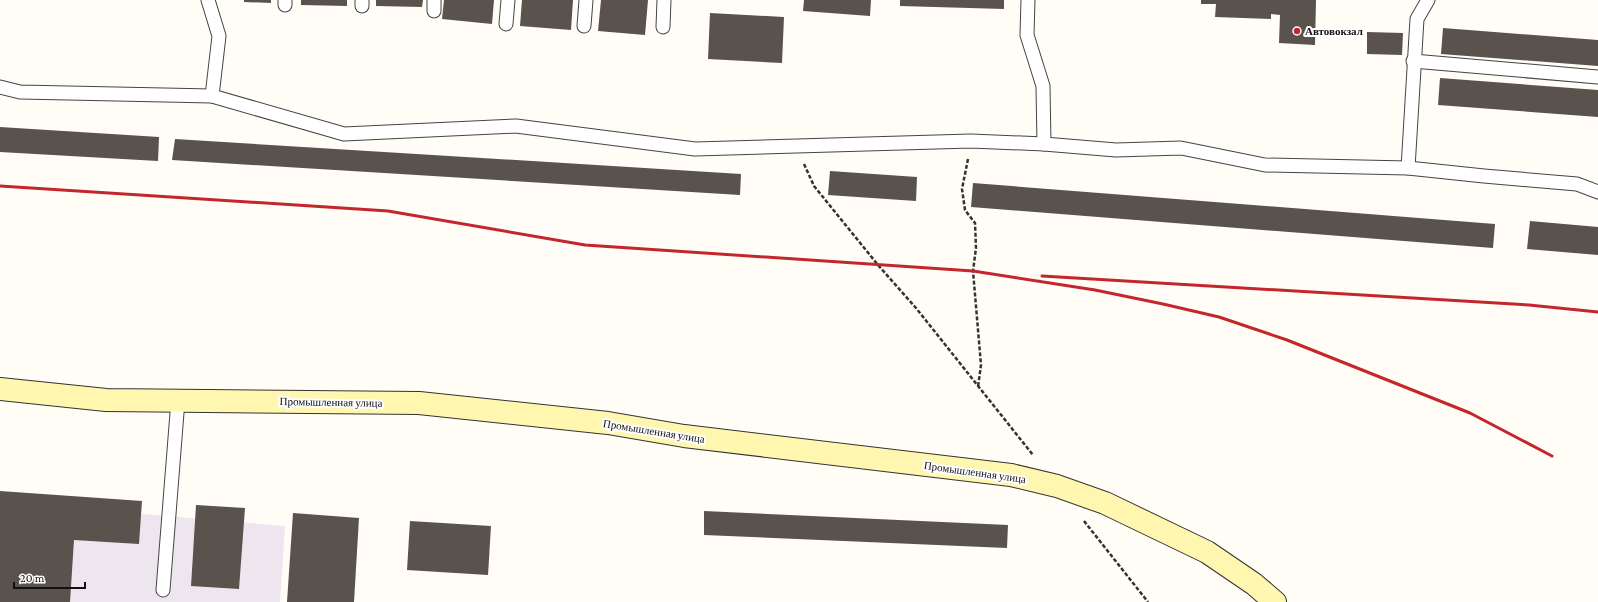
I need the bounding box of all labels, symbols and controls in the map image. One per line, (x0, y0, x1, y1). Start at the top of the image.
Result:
place label: Автовокзал (1305, 25, 1363, 37)
marker: Автовокзал (1292, 26, 1302, 36)
street label: Промышленная улица (279, 395, 383, 409)
street label: Промышленная улица (602, 417, 706, 445)
street label: Промышленная улица (923, 459, 1027, 485)
scale bar (14, 564, 85, 590)
text: 20 m (20, 571, 45, 585)

